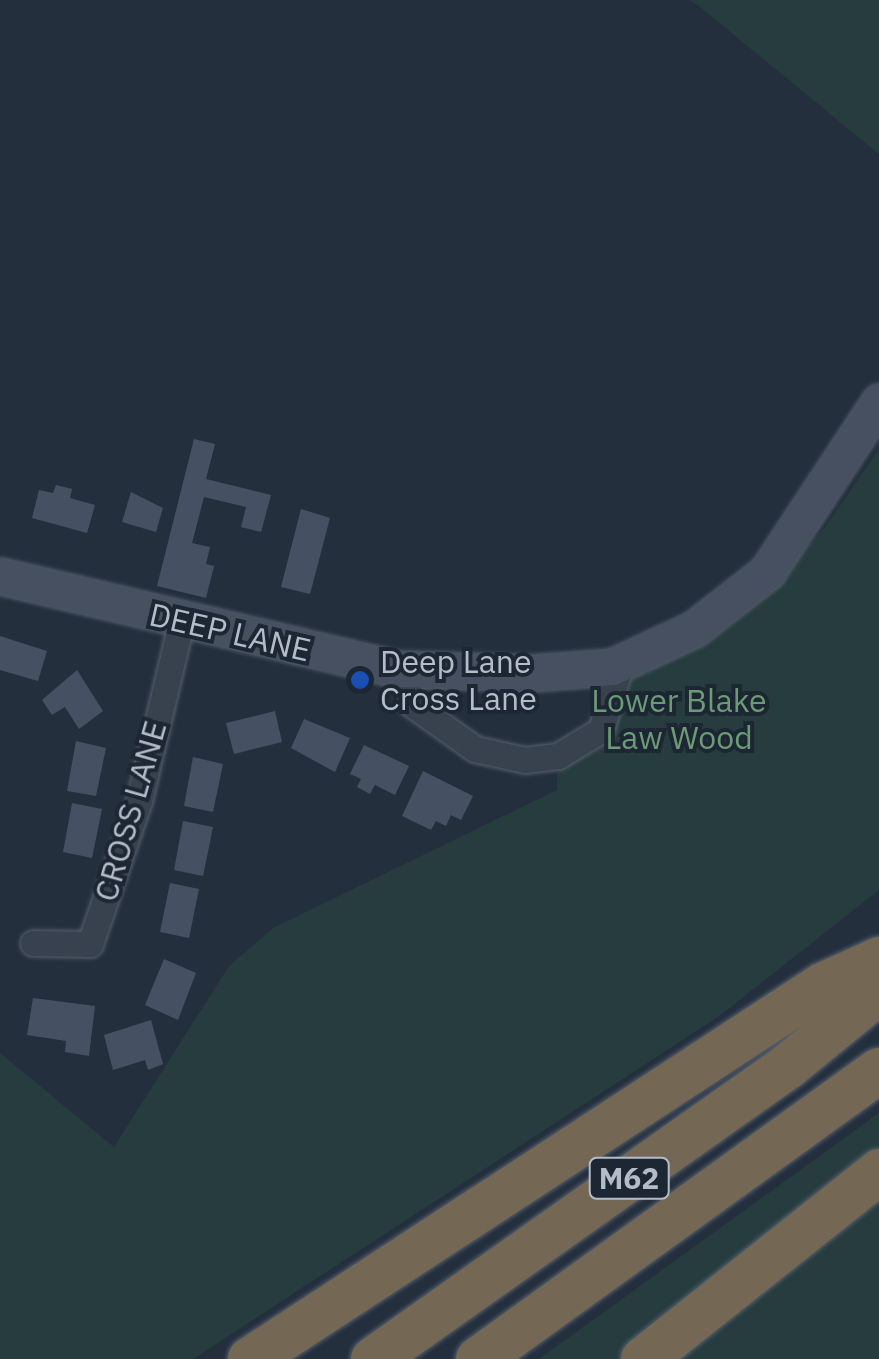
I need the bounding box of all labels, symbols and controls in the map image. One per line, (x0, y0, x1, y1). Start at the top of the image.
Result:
street label: DEEP LANE (146, 595, 314, 669)
place label: Deep Lane Cross Lane (380, 643, 537, 718)
marker: Deep Lane Cross Lane (349, 669, 371, 691)
park label: Lower Blake Law Wood (591, 682, 767, 757)
street label: CROSS LANE (86, 717, 174, 905)
road number: M62 (586, 1153, 672, 1203)

